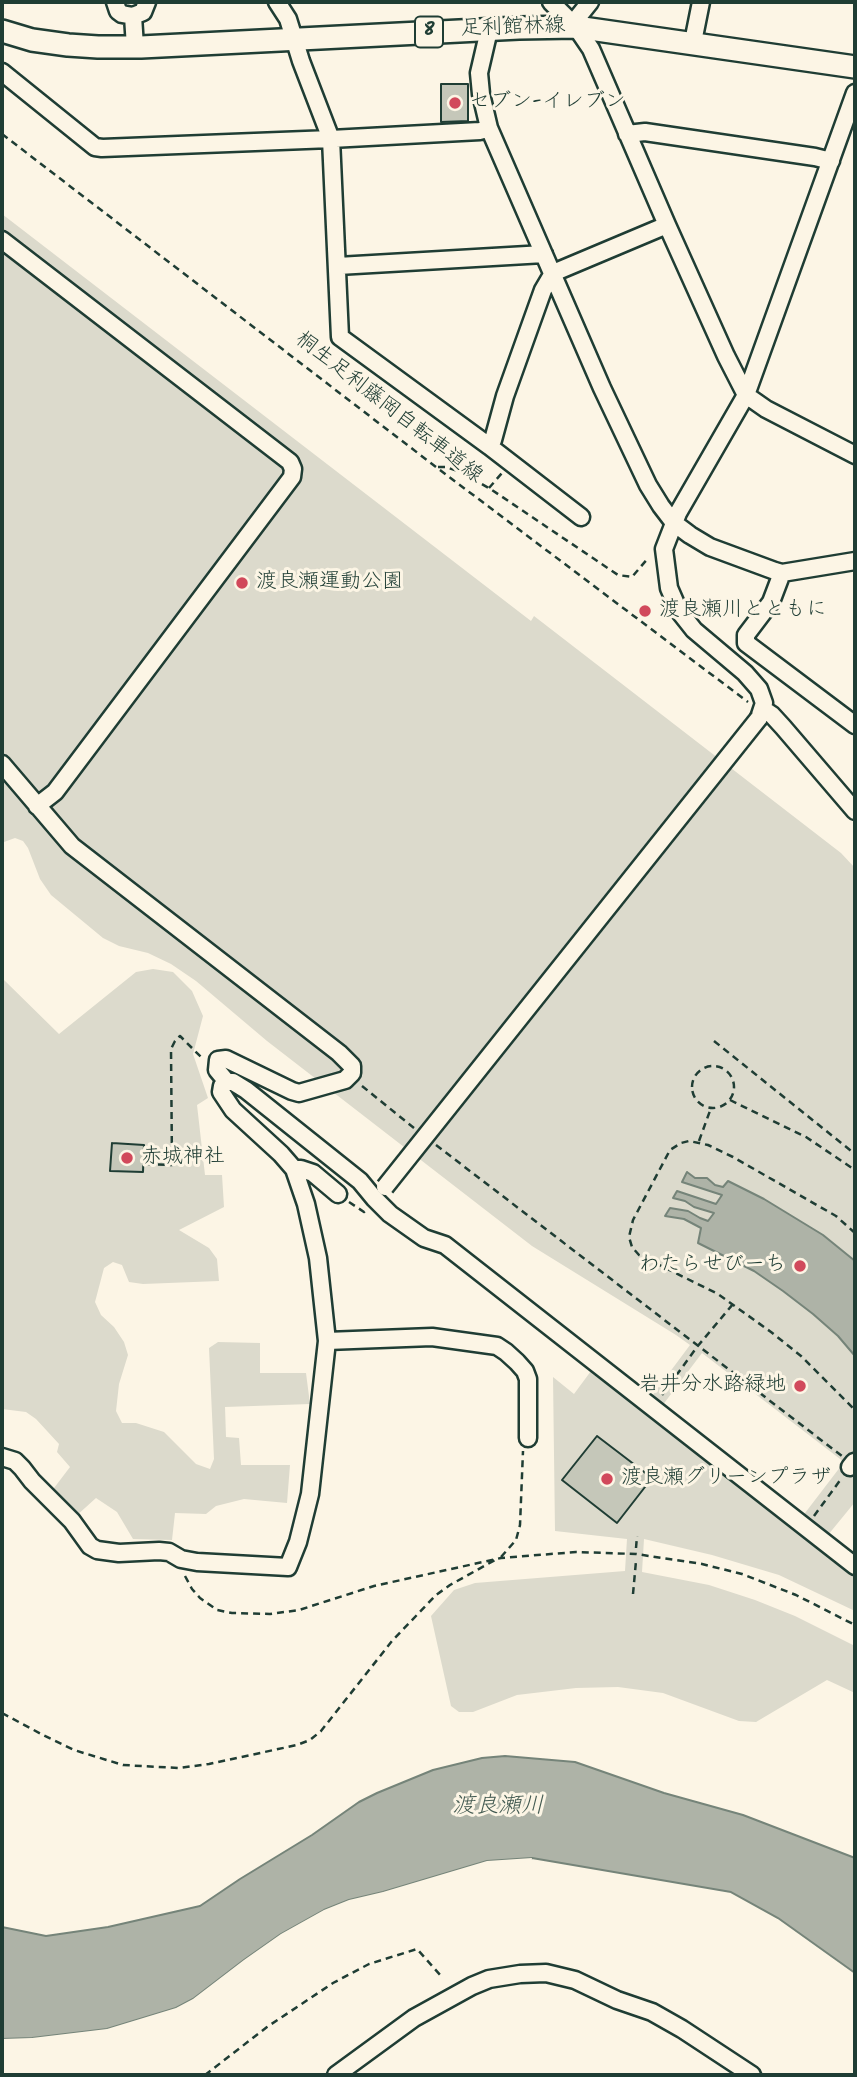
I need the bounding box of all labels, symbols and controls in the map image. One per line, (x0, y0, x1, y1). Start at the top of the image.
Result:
street label: 足利館林線 (460, 15, 566, 43)
road number: 8 (415, 16, 443, 48)
place label: セブン-イレブン (469, 90, 626, 116)
marker: セブン-イレブン (447, 95, 463, 111)
street label: 桐生足利藤岡自転車道線 (289, 328, 487, 490)
place label: 渡良瀬運動公園 (256, 570, 403, 596)
marker: 渡良瀬運動公園 (234, 575, 250, 591)
place label: 渡良瀬川とともに (659, 598, 827, 624)
marker: 渡良瀬川とともに (637, 603, 653, 619)
place label: 赤城神社 (141, 1145, 225, 1171)
marker: 赤城神社 (119, 1150, 135, 1166)
place label: わたらせびーち (639, 1253, 786, 1279)
marker: わたらせびーち (792, 1258, 808, 1274)
place label: 岩井分水路緑地 (639, 1373, 786, 1399)
marker: 岩井分水路緑地 (792, 1378, 808, 1394)
place label: 渡良瀬グリーンプラザ (621, 1466, 831, 1492)
marker: 渡良瀬グリーンプラザ (599, 1471, 615, 1487)
water label: 渡良瀬川 (452, 1794, 544, 1822)

